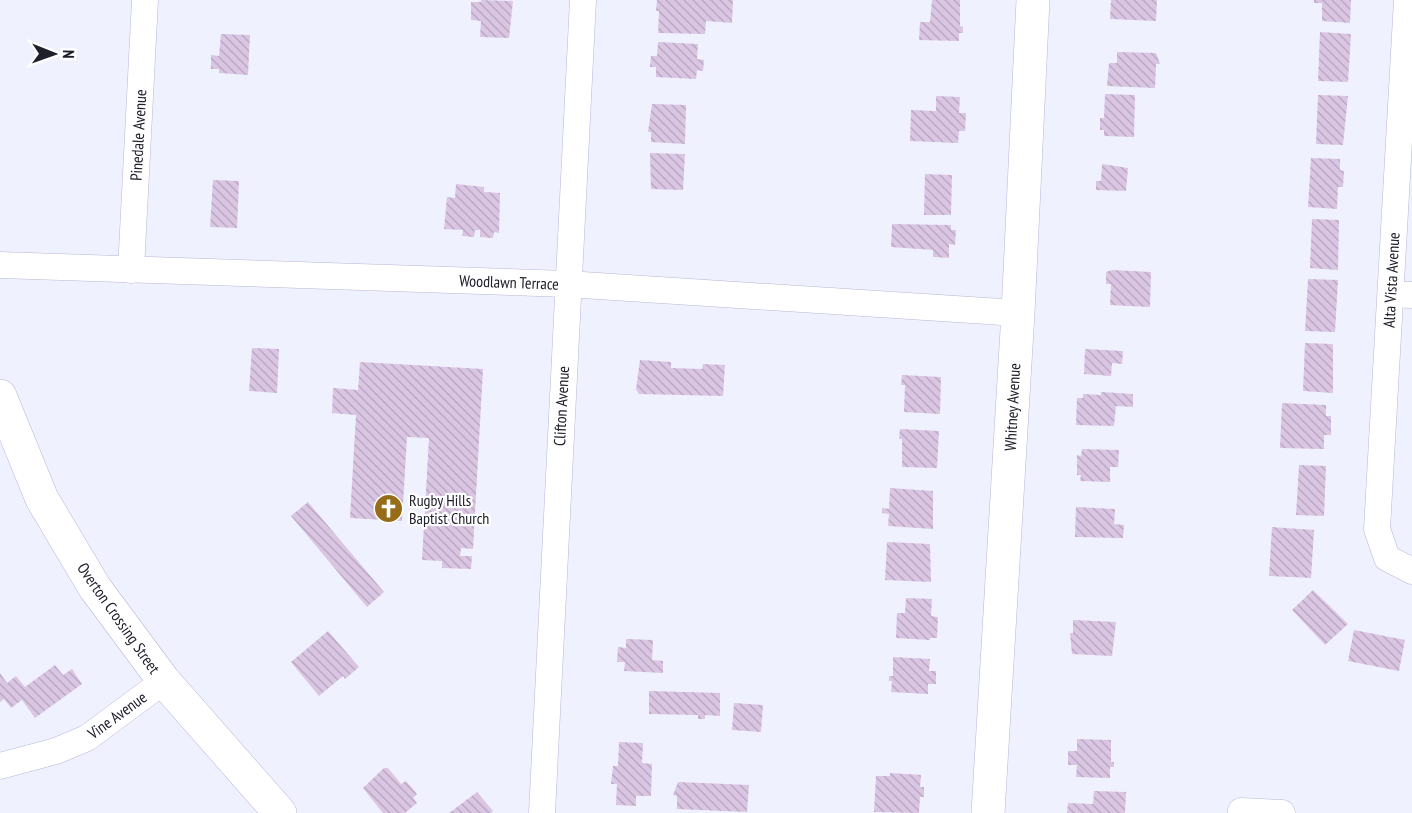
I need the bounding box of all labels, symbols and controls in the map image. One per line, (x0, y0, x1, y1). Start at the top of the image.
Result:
north arrow (24, 24, 84, 84)
text: N (59, 50, 79, 59)
street label: Pinedale Avenue (126, 89, 150, 181)
street label: Alta Vista Avenue (1379, 232, 1403, 328)
street label: Woodlawn Terrace (459, 270, 559, 294)
street label: Whitney Avenue (1000, 363, 1024, 451)
street label: Clifton Avenue (549, 365, 573, 447)
place label: Rugby Hills Baptist Church (409, 490, 489, 528)
church icon: Rugby Hills Baptist Church (372, 493, 404, 525)
street label: Overton Crossing Street (73, 559, 165, 678)
street label: Vine Avenue (83, 687, 150, 744)

